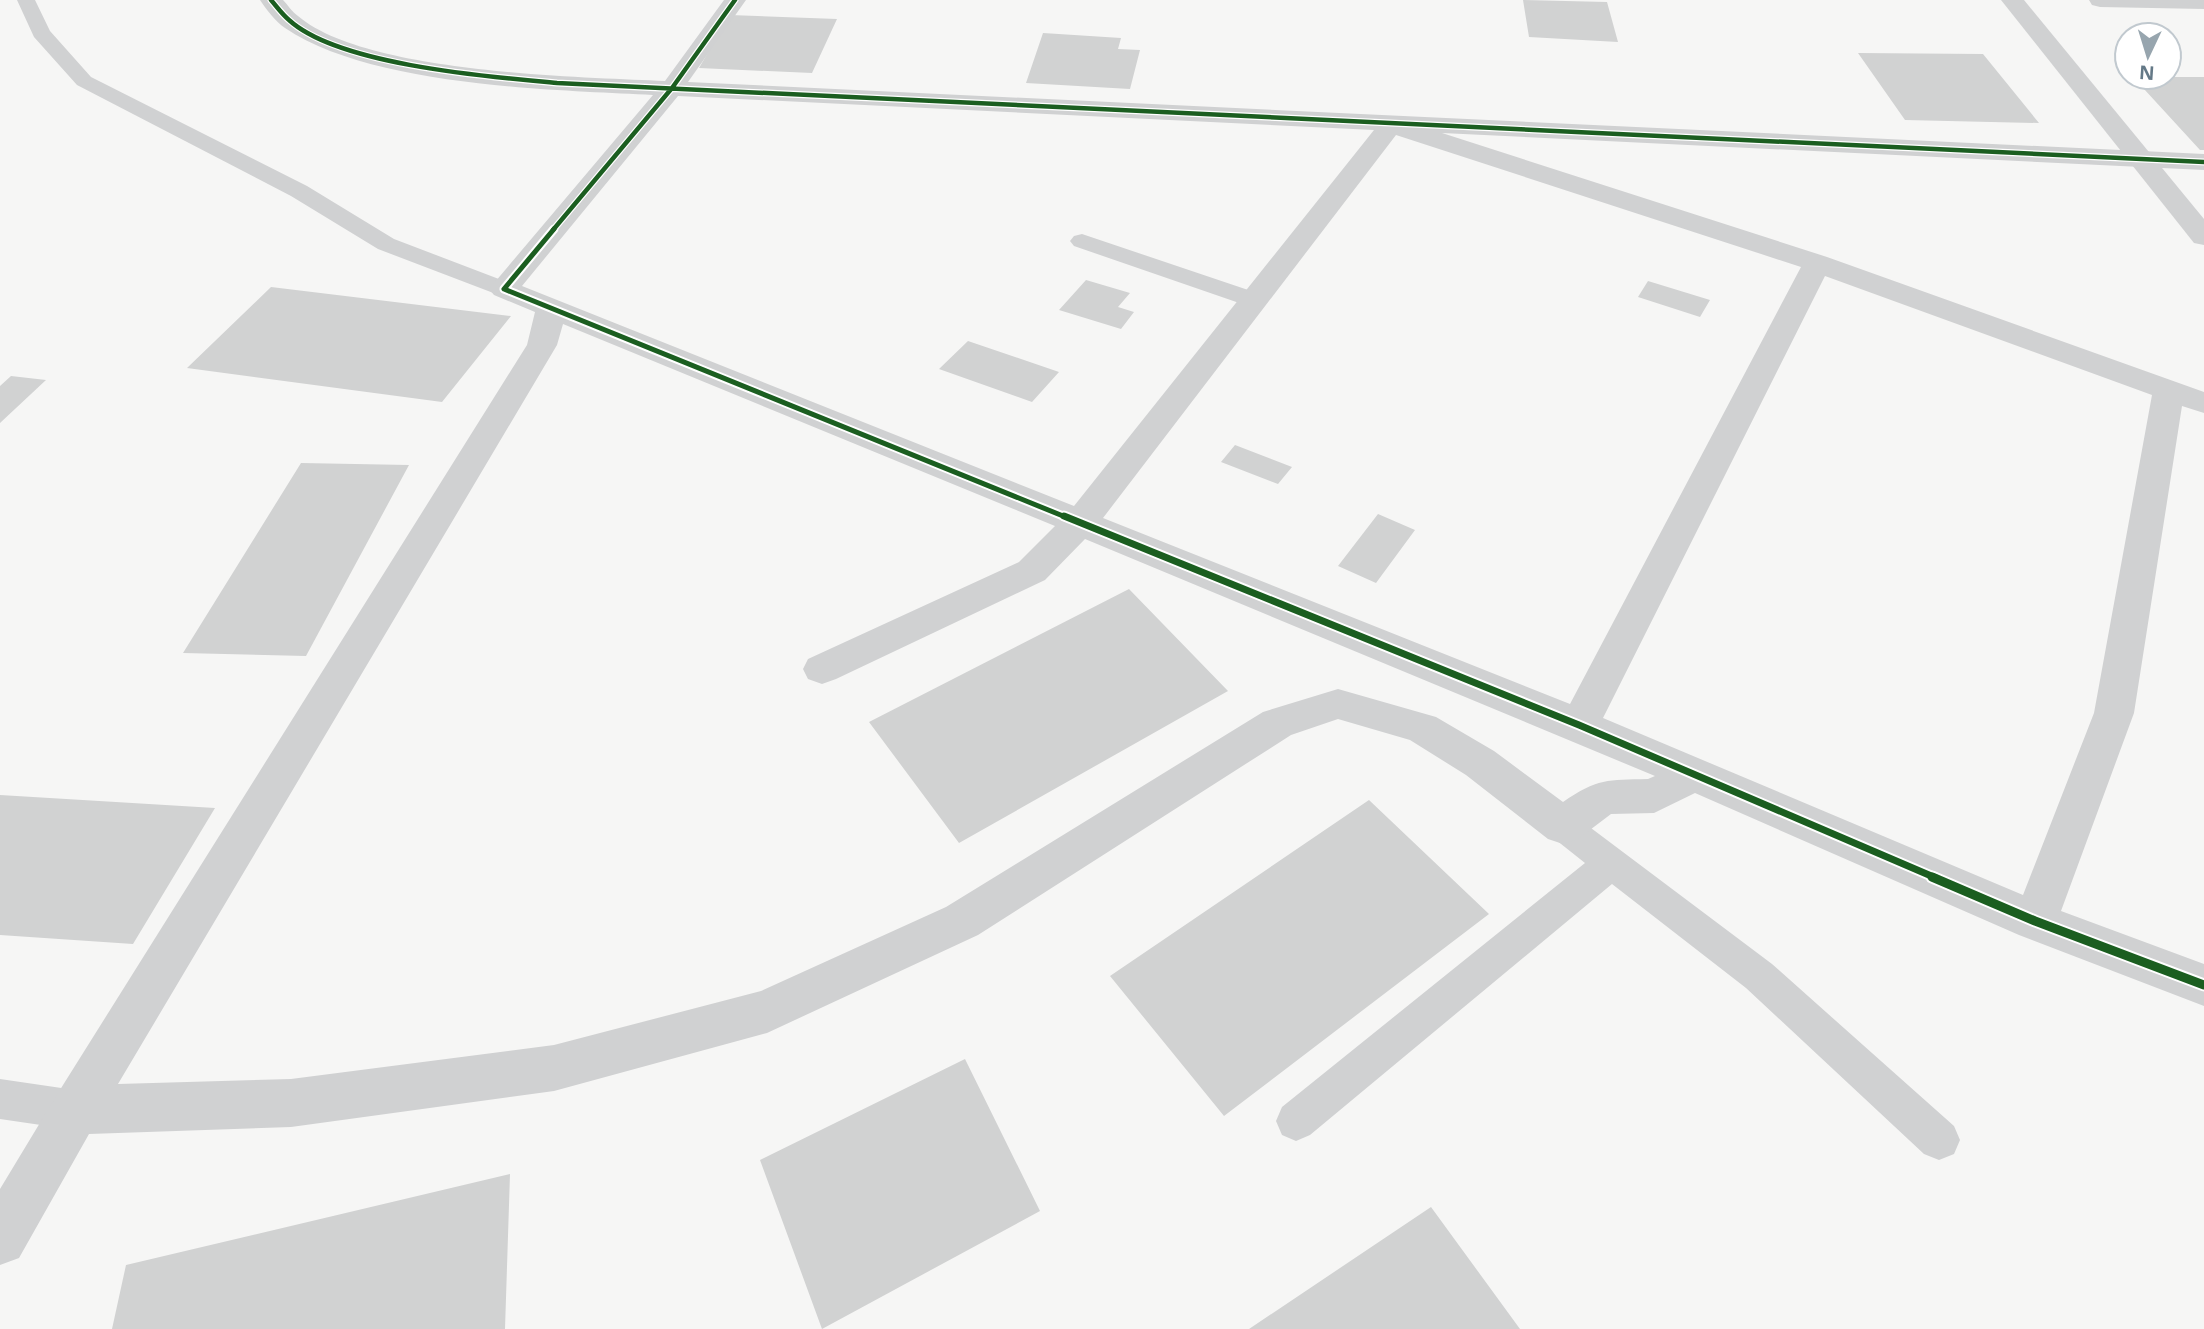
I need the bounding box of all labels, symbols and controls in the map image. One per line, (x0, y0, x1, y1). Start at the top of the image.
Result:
north arrow (2113, 21, 2183, 91)
text: N (2138, 59, 2155, 86)

